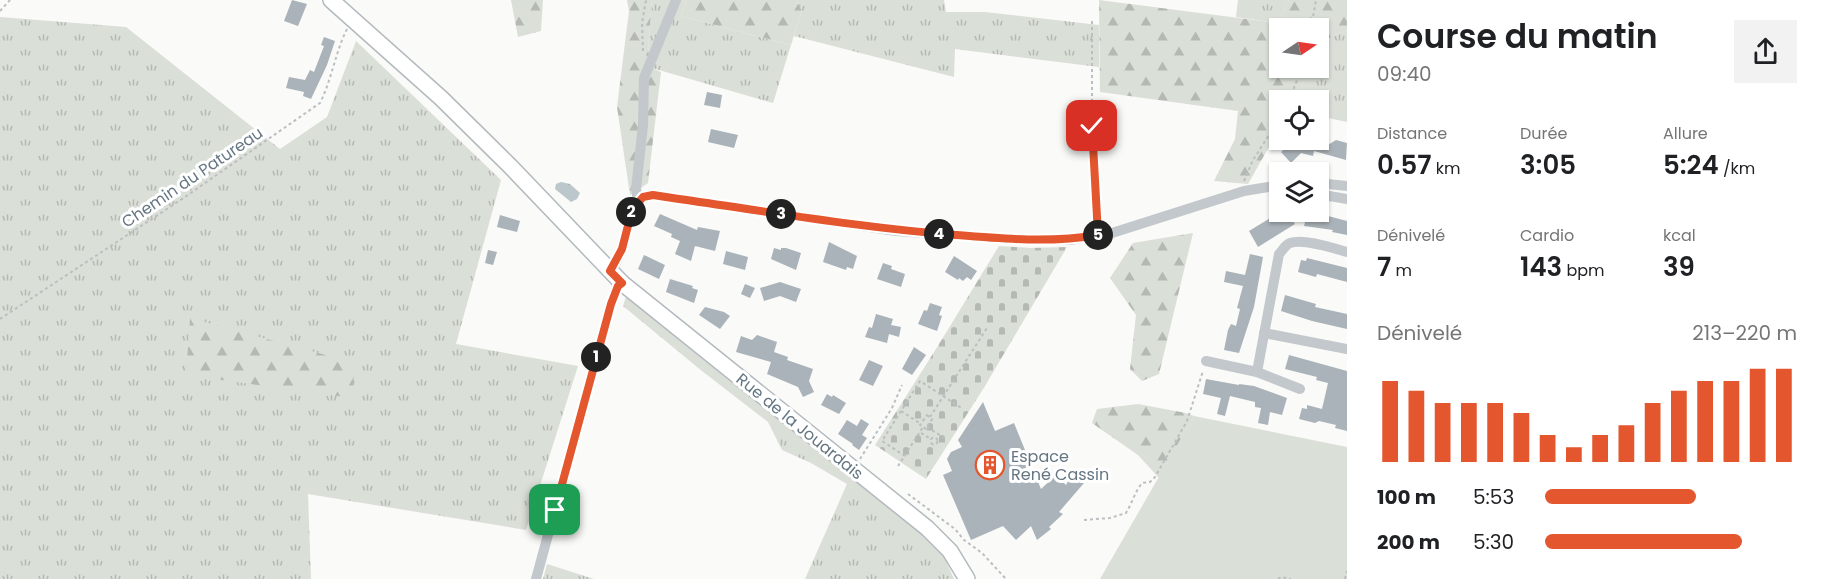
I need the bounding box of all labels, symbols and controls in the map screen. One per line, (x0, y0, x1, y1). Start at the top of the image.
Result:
text: Course du matin (1377, 13, 1658, 60)
north arrow (1269, 18, 1329, 78)
map controls (1269, 18, 1329, 222)
button: share (1734, 20, 1797, 83)
text: 09:40 (1377, 60, 1432, 88)
button: locate (1269, 90, 1329, 150)
pin (1066, 100, 1117, 151)
icon: check (1075, 109, 1108, 142)
street label: Chemin du Patureau (117, 122, 267, 233)
text: Distance (1377, 122, 1447, 145)
text: Durée (1520, 122, 1567, 145)
text: Allure (1663, 122, 1708, 145)
text: 0.57 (1377, 147, 1432, 183)
text: 3:05 (1520, 147, 1576, 183)
text: 5:24 (1663, 147, 1719, 183)
text: km (1432, 157, 1461, 180)
text: /km (1719, 157, 1755, 180)
button: layers (1269, 162, 1329, 222)
pin: 2 (616, 197, 646, 227)
pin: 3 (766, 199, 796, 229)
text: 2 (626, 200, 636, 223)
text: 3 (776, 202, 786, 225)
pin: 4 (924, 219, 954, 249)
pin: 5 (1083, 220, 1113, 250)
text: 4 (934, 222, 944, 245)
text: 5 (1093, 223, 1103, 246)
text: Dénivelé (1377, 224, 1445, 247)
text: Cardio (1520, 224, 1574, 247)
text: kcal (1663, 224, 1696, 247)
text: 7 (1377, 249, 1391, 285)
text: 143 (1520, 249, 1562, 285)
text: 39 (1663, 249, 1695, 285)
text: m (1391, 259, 1412, 282)
text: bpm (1562, 259, 1605, 282)
text: Dénivelé (1377, 319, 1462, 347)
text: 213–220 m (1692, 319, 1797, 347)
pin: 1 (581, 342, 611, 372)
text: 1 (593, 345, 599, 368)
street label: Rue de la Jouardais (731, 368, 868, 485)
place label: Espace René Cassin (1011, 445, 1109, 486)
building icon: Espace René Cassin (974, 449, 1006, 481)
text: 100 m (1377, 483, 1436, 511)
text: 5:53 (1473, 483, 1514, 511)
pin (529, 484, 580, 535)
icon: arrive (538, 493, 571, 526)
text: 200 m (1377, 528, 1440, 556)
text: 5:30 (1473, 528, 1514, 556)

